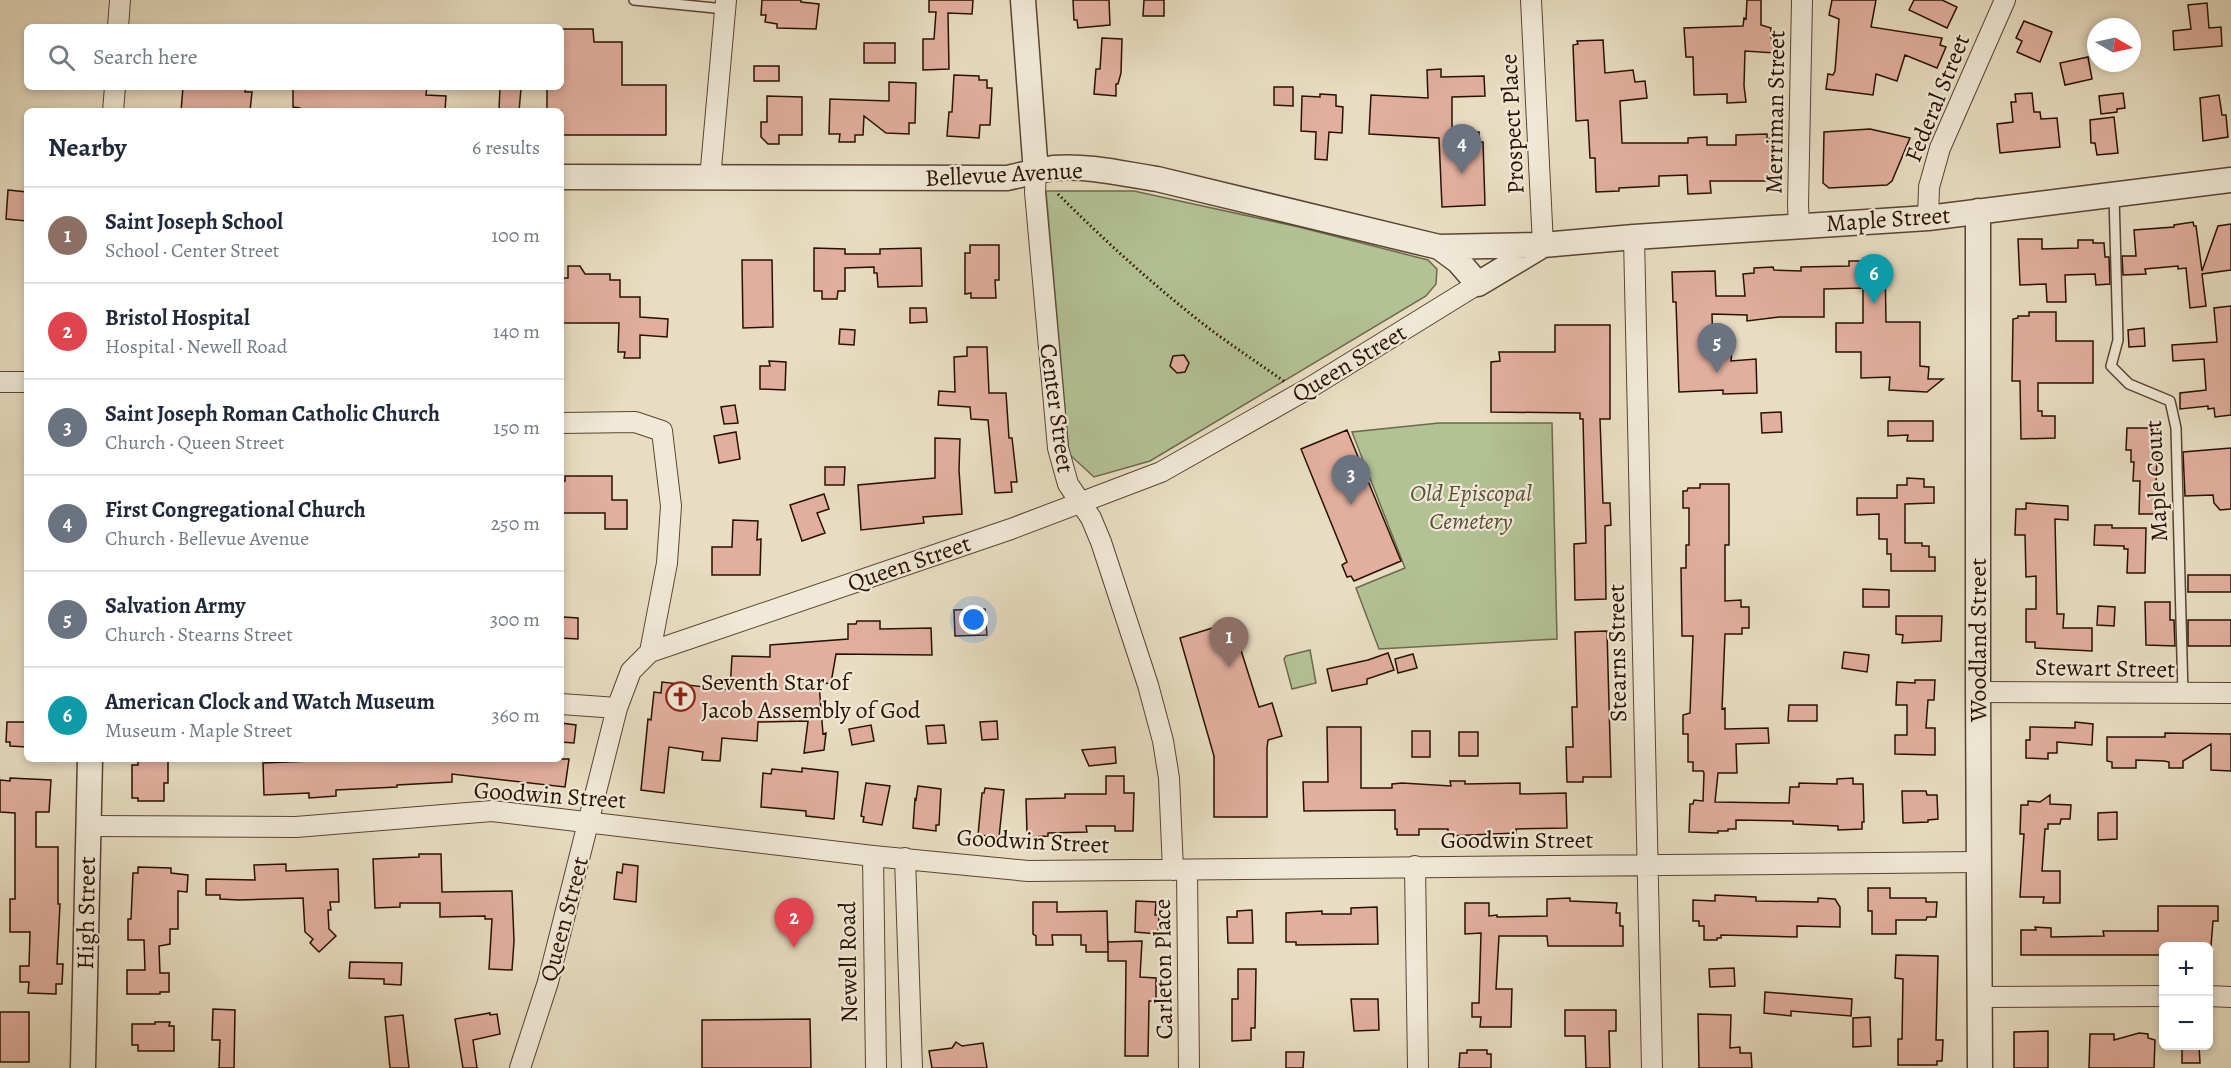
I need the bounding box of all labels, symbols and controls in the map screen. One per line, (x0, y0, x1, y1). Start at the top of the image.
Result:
north arrow (2087, 18, 2141, 72)
search box (24, 24, 564, 90)
street label: Federal Street (1897, 29, 1977, 167)
street label: Merriman Street (1758, 30, 1792, 194)
icon: search (45, 41, 78, 74)
text: Search here (93, 42, 198, 72)
street label: Prospect Place (1492, 53, 1532, 195)
pin: 4 (1442, 124, 1482, 174)
text: Nearby (48, 130, 127, 165)
text: 6 results (472, 134, 540, 161)
street label: Bellevue Avenue (924, 154, 1084, 194)
street label: Maple Street (1825, 199, 1951, 239)
text: Saint Joseph School (105, 207, 283, 237)
text: 1 (64, 222, 71, 249)
text: 100 m (491, 222, 540, 249)
text: School · Center Street (105, 237, 279, 264)
pin: 6 (1854, 254, 1894, 304)
text: Bristol Hospital (105, 303, 250, 333)
street label: Queen Street (1286, 316, 1412, 410)
text: 2 (63, 318, 72, 345)
text: 140 m (493, 318, 540, 345)
pin: 5 (1698, 324, 1736, 373)
text: Hospital · Newell Road (105, 333, 288, 360)
street label: Center Street (1032, 341, 1082, 475)
text: Saint Joseph Roman Catholic Church (105, 399, 440, 429)
text: 3 (63, 414, 72, 441)
text: 150 m (493, 414, 540, 441)
street label: Maple Court (2137, 419, 2175, 543)
text: Church · Queen Street (105, 429, 284, 456)
pin: 3 (1332, 456, 1370, 505)
park label: Old Episcopal Cemetery (1410, 477, 1532, 537)
text: First Congregational Church (105, 495, 366, 525)
text: 4 (63, 510, 72, 537)
text: 250 m (491, 510, 540, 537)
text: Church · Bellevue Avenue (105, 525, 309, 552)
street label: Queen Street (843, 527, 975, 599)
street label: Woodland Street (1962, 558, 1994, 723)
street label: Stearns Street (1600, 583, 1634, 722)
text: Salvation Army (105, 591, 245, 621)
your location (959, 605, 988, 634)
text: 5 (63, 606, 72, 633)
text: 300 m (490, 606, 540, 633)
pin: 1 (1210, 618, 1248, 667)
text: Church · Stearns Street (105, 621, 293, 648)
street label: Stewart Street (2035, 651, 2175, 685)
place label: Seventh Star of Jacob Assembly of God (701, 666, 921, 726)
church icon: Seventh Star of Jacob Assembly of God (664, 680, 696, 712)
text: American Clock and Watch Museum (105, 687, 435, 717)
text: 6 (63, 702, 72, 729)
text: 360 m (491, 702, 540, 729)
text: Museum · Maple Street (105, 717, 292, 744)
street label: Goodwin Street (473, 774, 627, 816)
street label: Goodwin Street (956, 821, 1110, 861)
street label: Goodwin Street (1441, 824, 1594, 856)
street label: Queen Street (532, 853, 596, 985)
street label: High Street (69, 856, 103, 970)
pin: 2 (774, 898, 814, 948)
street label: Carleton Place (1146, 898, 1180, 1040)
street label: Newell Road (831, 901, 865, 1023)
map controls (2159, 942, 2213, 1050)
button: + (2159, 942, 2213, 996)
button: − (2159, 996, 2213, 1050)

